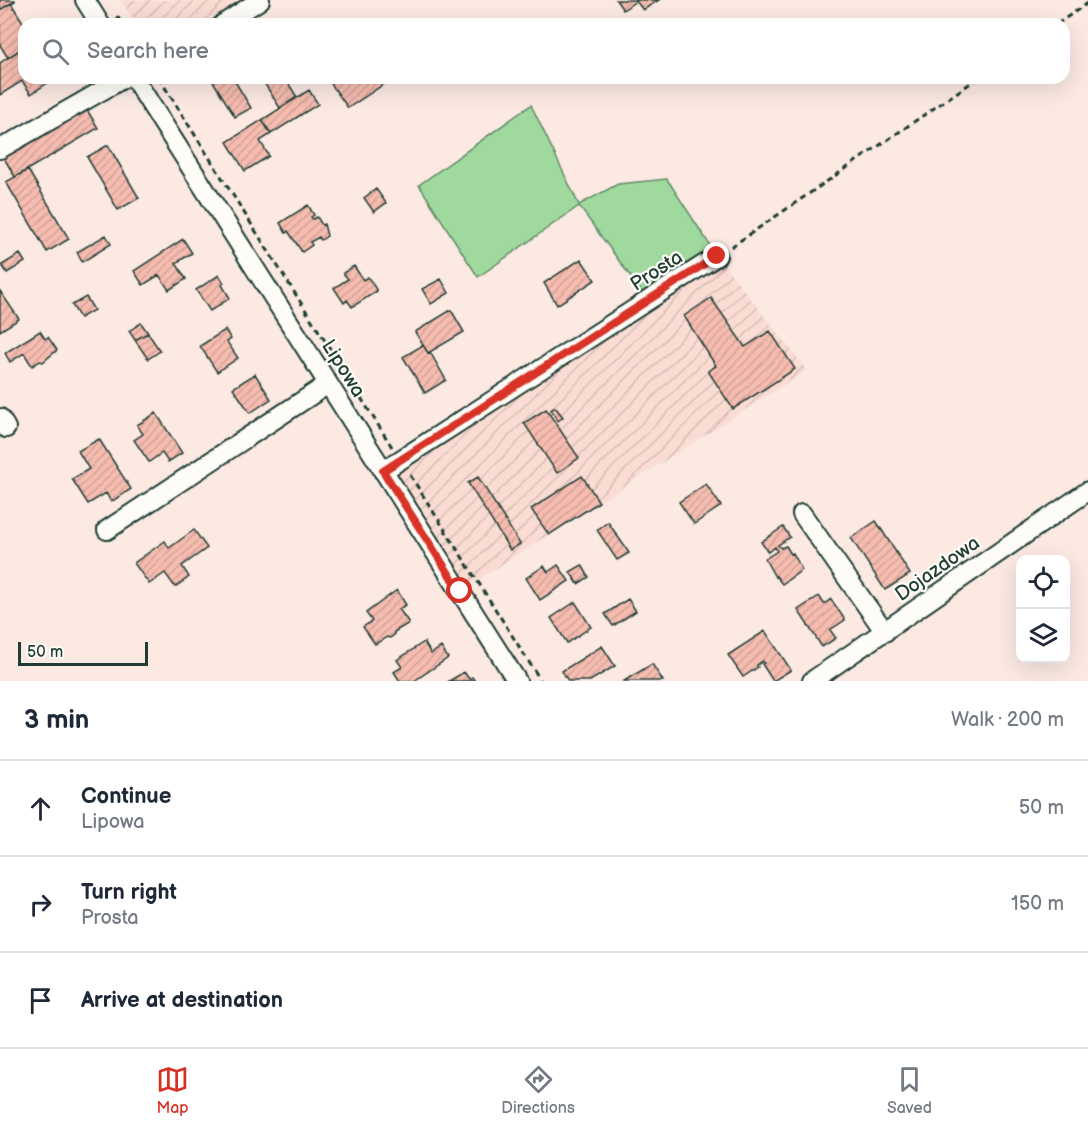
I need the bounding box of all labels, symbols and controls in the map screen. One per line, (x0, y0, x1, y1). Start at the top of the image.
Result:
search box (18, 18, 1070, 84)
icon: search (39, 35, 72, 68)
text: Search here (87, 38, 209, 65)
route end (703, 242, 729, 268)
street label: Prosta (626, 245, 687, 297)
street label: Lipowa (316, 335, 370, 402)
street label: Dojazdowa (891, 531, 985, 607)
map controls (1016, 555, 1070, 663)
button: locate (1016, 555, 1070, 609)
route start (446, 577, 472, 603)
button: layers (1016, 609, 1070, 663)
scale bar (18, 639, 148, 666)
text: 50 m (27, 643, 63, 662)
text: 3 min (24, 705, 89, 736)
text: Walk · 200 m (951, 708, 1064, 732)
text: Continue (81, 783, 171, 810)
icon: ahead (24, 792, 57, 825)
text: 50 m (1019, 796, 1064, 820)
text: Lipowa (81, 810, 145, 834)
text: Turn right (81, 879, 177, 906)
icon: right (24, 888, 57, 921)
text: 150 m (1011, 892, 1064, 916)
text: Prosta (81, 906, 139, 930)
icon: arrive (24, 984, 57, 1017)
text: Arrive at destination (81, 987, 283, 1014)
tab: Map (156, 1063, 189, 1118)
tab: Directions (501, 1063, 575, 1118)
tab: Saved (887, 1063, 932, 1118)

